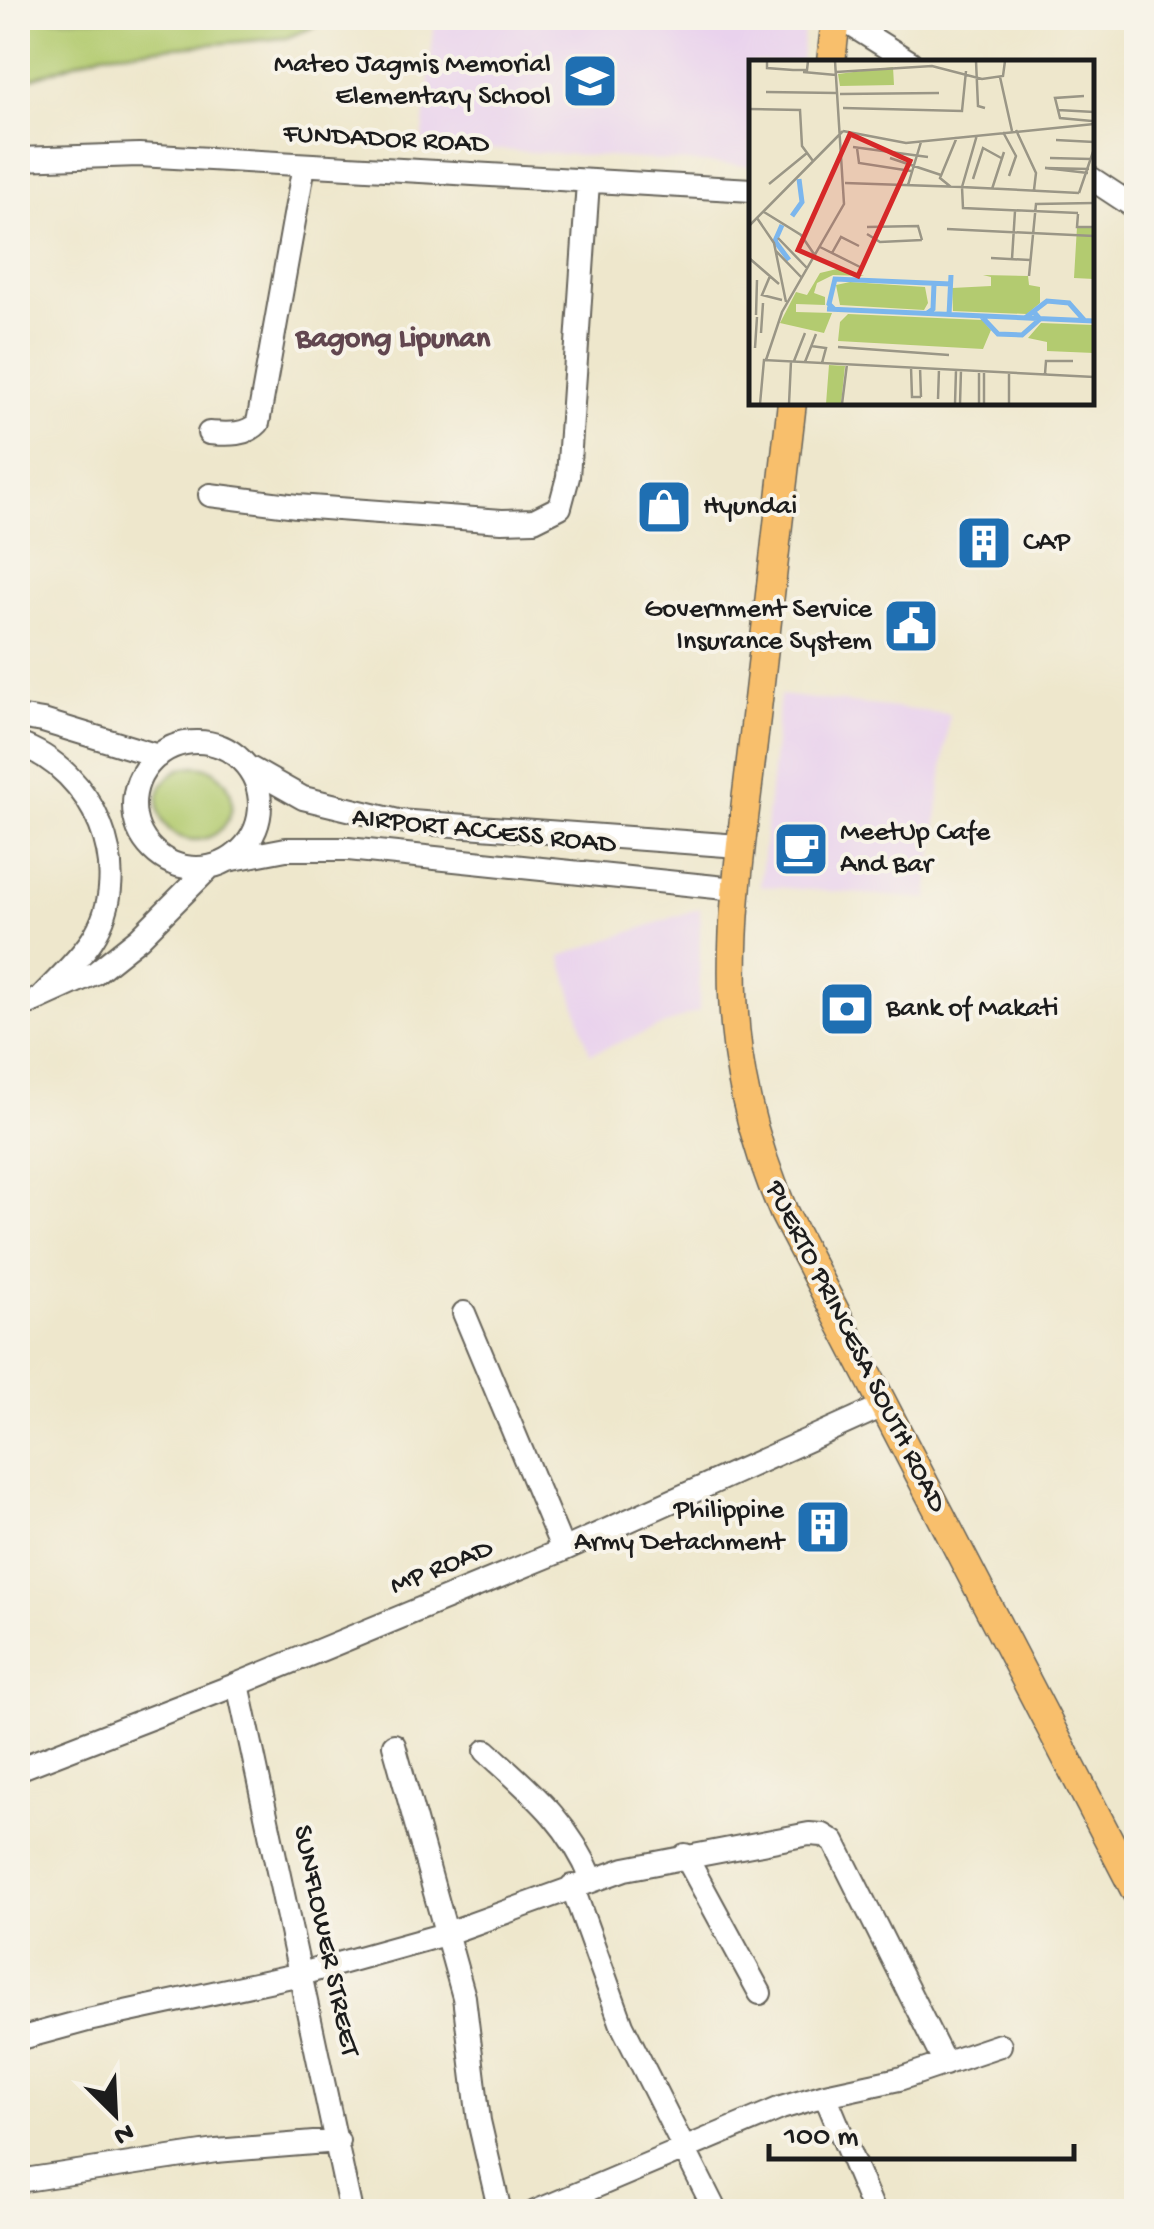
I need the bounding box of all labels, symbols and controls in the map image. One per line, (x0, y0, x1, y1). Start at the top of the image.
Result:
place label: Mateo Jagmis Memorial Elementary School (274, 49, 551, 114)
school or university icon: Mateo Jagmis Memorial Elementary School (560, 51, 620, 111)
inset map (749, 60, 1094, 405)
street label: FUNDADOR ROAD (281, 118, 491, 162)
district label: Bagong Lipunan (295, 323, 491, 358)
shop icon: Hyundai (634, 477, 694, 537)
place label: Hyundai (703, 491, 797, 524)
building icon: CAP (954, 513, 1014, 573)
place label: CAP (1023, 527, 1071, 560)
place label: Government Service Insurance System (644, 594, 873, 659)
public building icon: Government Service Insurance System (881, 596, 941, 656)
street label: AIRPORT ACCESS ROAD (350, 802, 618, 862)
place label: MeetUp Cafe And Bar (840, 817, 991, 882)
cafe icon: MeetUp Cafe And Bar (771, 819, 831, 879)
bank icon: Bank of Makati (817, 979, 877, 1039)
place label: Bank of Makati (885, 993, 1059, 1026)
street label: PUERTO PRINCESA SOUTH ROAD (756, 1175, 953, 1519)
place label: Philippine Army Detachment (574, 1495, 787, 1560)
building icon: Philippine Army Detachment (793, 1497, 853, 1557)
street label: MP ROAD (386, 1532, 499, 1603)
street label: SUNFLOWER STREET (284, 1822, 366, 2061)
north arrow (65, 2064, 165, 2164)
scale bar (769, 2099, 1074, 2161)
text: N (108, 2114, 138, 2152)
text: 100 m (783, 2121, 859, 2156)

